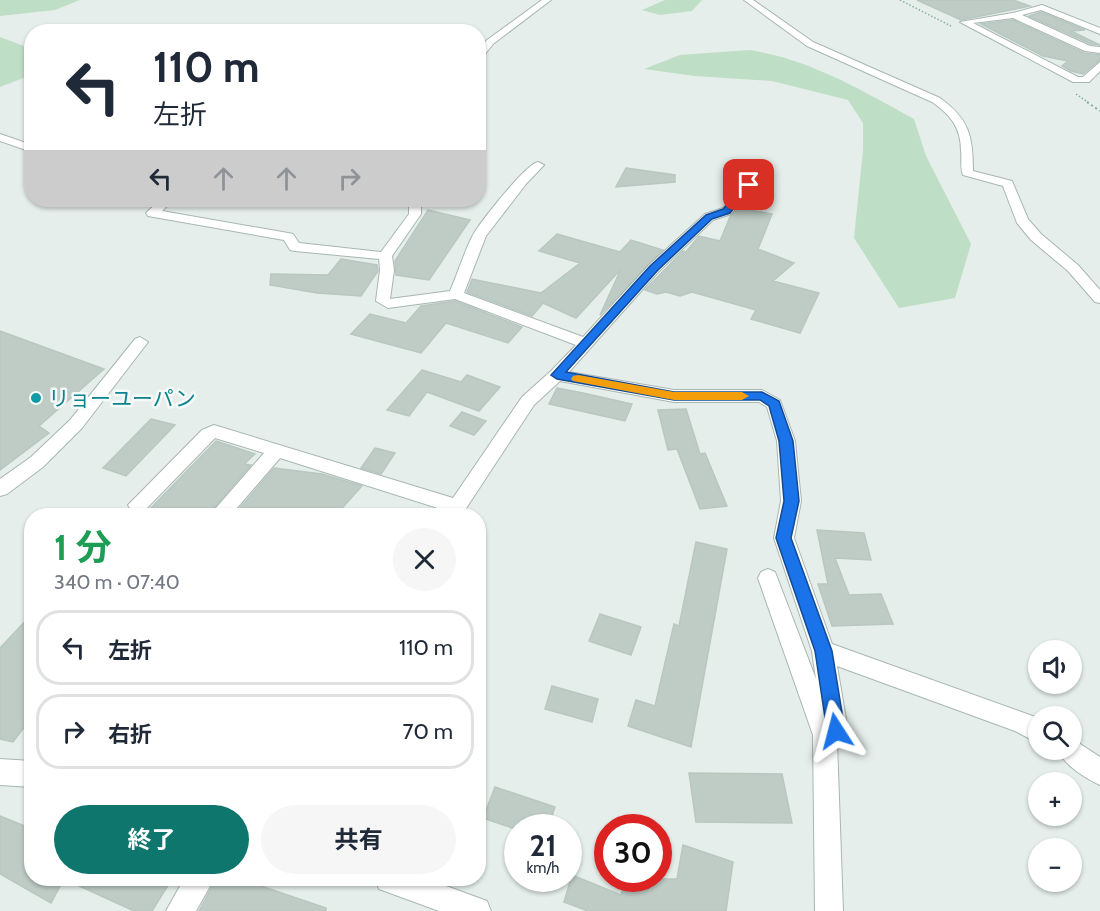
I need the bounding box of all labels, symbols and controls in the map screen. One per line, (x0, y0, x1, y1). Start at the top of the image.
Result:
text: 110 m (153, 41, 260, 93)
icon: left (54, 48, 132, 126)
text: 左折 (153, 98, 207, 131)
pin (723, 159, 774, 210)
icon: left (144, 162, 177, 195)
icon: ahead (207, 162, 240, 195)
icon: ahead (270, 162, 303, 195)
icon: right (333, 162, 366, 195)
icon: arrive (732, 168, 765, 201)
place label: リョーユーパン (48, 386, 196, 411)
marker: リョーユーパン (29, 391, 43, 405)
text: 1 分 (54, 525, 111, 569)
button: close (393, 528, 456, 591)
text: 340 m · 07:40 (54, 570, 180, 594)
icon: left (57, 631, 90, 664)
text: 110 m (399, 634, 453, 661)
text: 左折 (108, 637, 152, 664)
map controls (1028, 640, 1082, 892)
button: sound (1028, 640, 1082, 694)
position arrow (804, 699, 868, 763)
button: search (1028, 706, 1082, 760)
icon: right (57, 715, 90, 748)
text: 70 m (403, 718, 453, 745)
text: 右折 (108, 721, 152, 748)
button: + (1028, 772, 1082, 826)
button: 終了 (54, 805, 249, 874)
button: 共有 (261, 805, 456, 874)
speed limit sign: 30 (594, 814, 672, 892)
text: 21 (530, 827, 556, 864)
button: − (1028, 838, 1082, 892)
text: km/h (527, 859, 559, 877)

